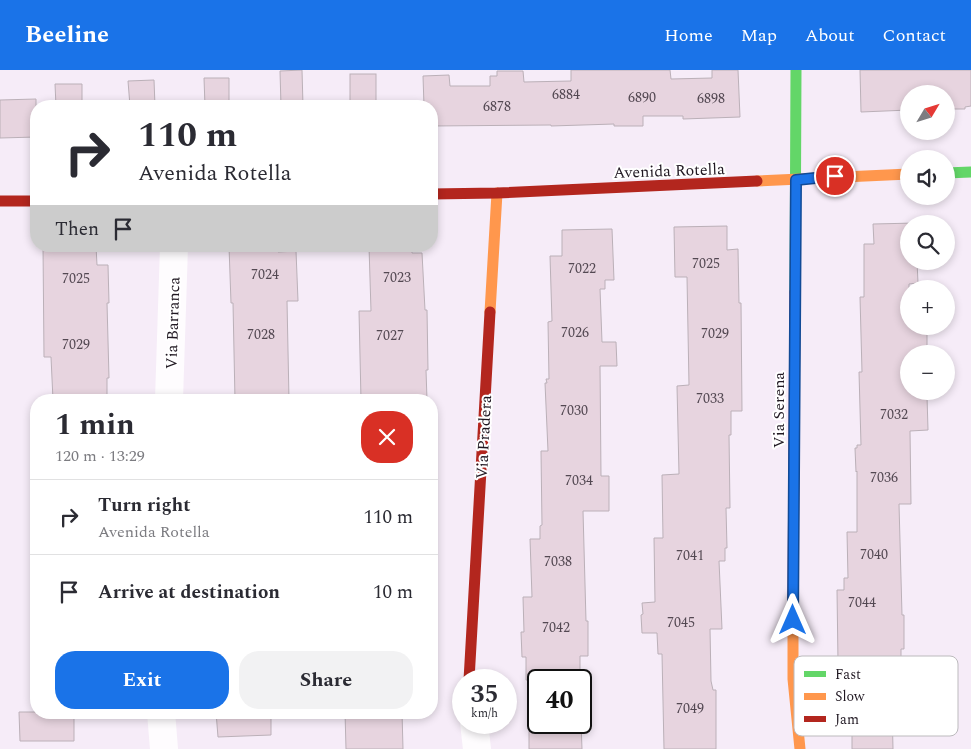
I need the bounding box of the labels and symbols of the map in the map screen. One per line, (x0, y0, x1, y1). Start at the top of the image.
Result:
house number: 6884 (552, 84, 580, 105)
north arrow (900, 85, 955, 140)
house number: 6890 (628, 87, 656, 108)
house number: 6898 (697, 88, 725, 109)
house number: 6878 (483, 96, 511, 117)
pin (814, 155, 856, 197)
street label: Avenida Rotella (613, 157, 725, 185)
house number: 7025 (692, 253, 720, 274)
house number: 7022 (568, 258, 596, 279)
house number: 7024 (251, 264, 279, 285)
house number: 7023 (383, 267, 411, 288)
house number: 7025 (62, 268, 90, 289)
street label: Via Barranca (159, 276, 187, 370)
house number: 7026 (561, 322, 589, 343)
house number: 7029 (701, 323, 729, 344)
house number: 7028 (247, 324, 275, 345)
house number: 7027 (376, 325, 404, 346)
house number: 7029 (62, 334, 90, 355)
street label: Via Serena (767, 372, 791, 448)
house number: 7033 (696, 388, 724, 409)
street label: Via Pradera (470, 394, 498, 480)
house number: 7030 (560, 400, 588, 421)
house number: 7032 (880, 404, 908, 425)
house number: 7036 (870, 467, 898, 488)
house number: 7034 (565, 470, 593, 491)
house number: 7040 (860, 544, 888, 565)
house number: 7041 (676, 545, 704, 566)
house number: 7038 (544, 551, 572, 572)
house number: 7044 (848, 592, 876, 613)
position arrow (766, 593, 818, 645)
house number: 7045 (667, 612, 695, 633)
house number: 7042 (542, 617, 570, 638)
legend (794, 656, 958, 736)
text: Fast (835, 664, 861, 685)
speed limit sign: 40 (527, 669, 592, 734)
text: Slow (835, 686, 865, 707)
house number: 7049 (676, 698, 704, 719)
text: Jam (835, 709, 859, 730)

